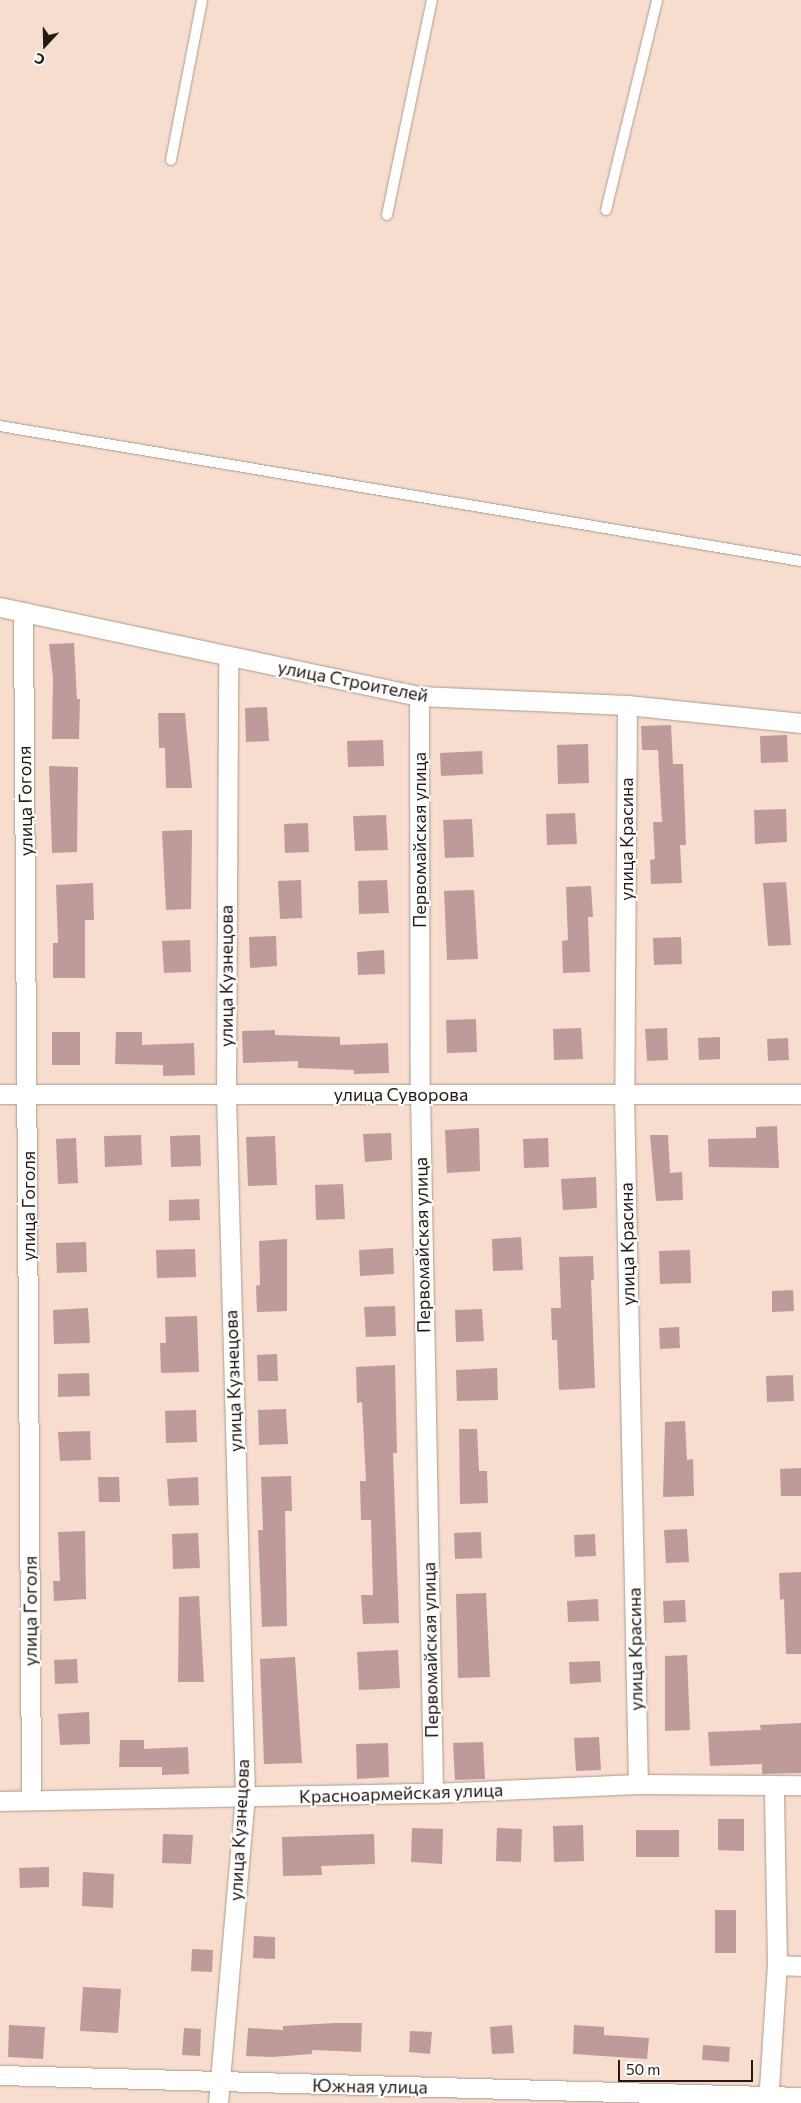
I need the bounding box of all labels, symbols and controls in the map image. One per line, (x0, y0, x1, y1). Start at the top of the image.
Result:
north arrow (20, 20, 70, 70)
text: С (32, 50, 47, 69)
street label: улица Строителей (276, 656, 430, 706)
street label: улица Гоголя (13, 746, 37, 856)
street label: Первомайская улица (408, 752, 430, 928)
street label: улица Красина (615, 777, 637, 901)
street label: улица Кузнецова (215, 905, 237, 1047)
street label: улица Суворова (334, 1083, 468, 1105)
street label: улица Гоголя (17, 1151, 39, 1261)
street label: Первомайская улица (410, 1157, 434, 1333)
street label: улица Красина (615, 1182, 639, 1306)
street label: улица Кузнецова (220, 1310, 246, 1452)
street label: улица Гоголя (19, 1556, 41, 1666)
street label: Первомайская улица (418, 1562, 442, 1738)
street label: улица Красина (623, 1587, 647, 1711)
street label: улица Кузнецова (224, 1759, 254, 1901)
street label: Красноармейская улица (299, 1779, 503, 1807)
scale bar (621, 2050, 756, 2082)
text: 50 m (626, 2060, 660, 2078)
street label: Южная улица (312, 2074, 428, 2098)

